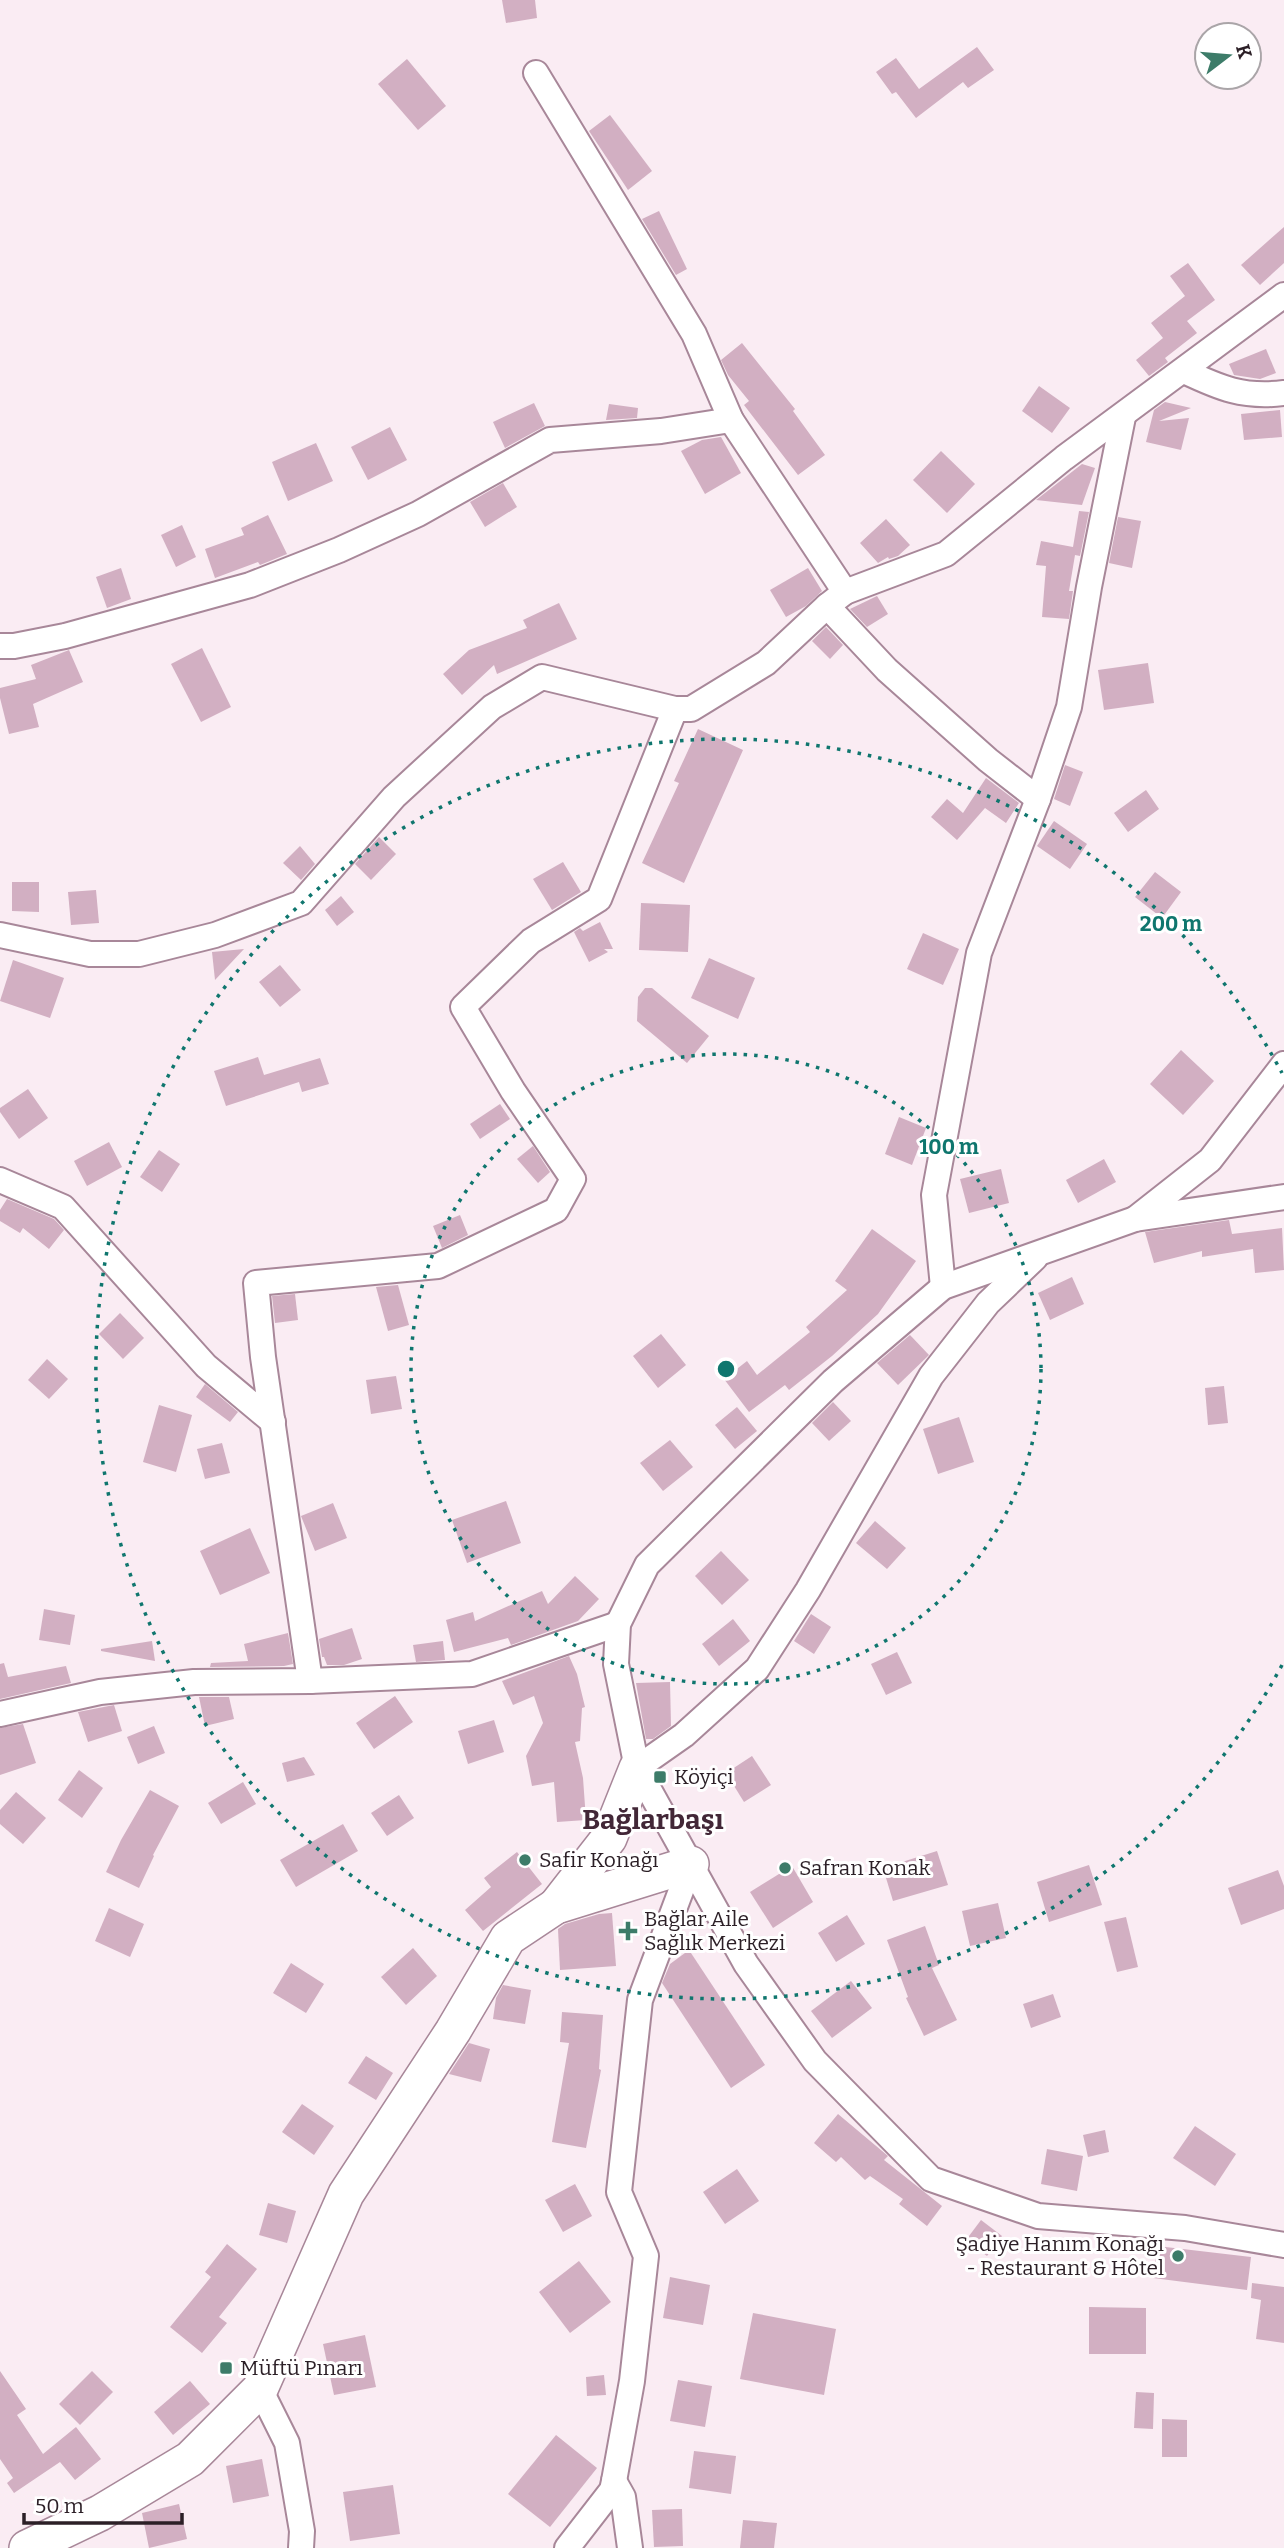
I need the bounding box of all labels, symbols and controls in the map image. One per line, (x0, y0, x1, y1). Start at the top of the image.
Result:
north arrow (1193, 21, 1263, 91)
text: K (1231, 42, 1257, 62)
text: 200 m (1140, 911, 1202, 937)
text: 100 m (919, 1134, 979, 1160)
centre of rings (714, 1357, 738, 1381)
place label: Köyiçi (674, 1764, 734, 1790)
marker: Köyiçi (652, 1769, 668, 1785)
district label: Bağlarbaşı (582, 1803, 724, 1836)
place label: Safir Konağı (539, 1847, 658, 1873)
marker: Safir Konağı (517, 1852, 533, 1868)
place label: Safran Konak (799, 1855, 931, 1881)
marker: Safran Konak (777, 1860, 793, 1876)
place label: Bağlar Aile Sağlık Merkezi (644, 1906, 785, 1956)
marker: Bağlar Aile Sağlık Merkezi (618, 1921, 638, 1941)
place label: Şadiye Hanım Konağı - Restaurant & Hôtel (955, 2231, 1164, 2281)
marker: Şadiye Hanım Konağı - Restaurant & Hôtel (1170, 2248, 1186, 2264)
place label: Müftü Pınarı (240, 2355, 363, 2381)
marker: Müftü Pınarı (218, 2360, 234, 2376)
scale bar (24, 2482, 182, 2526)
text: 50 m (35, 2493, 84, 2519)

